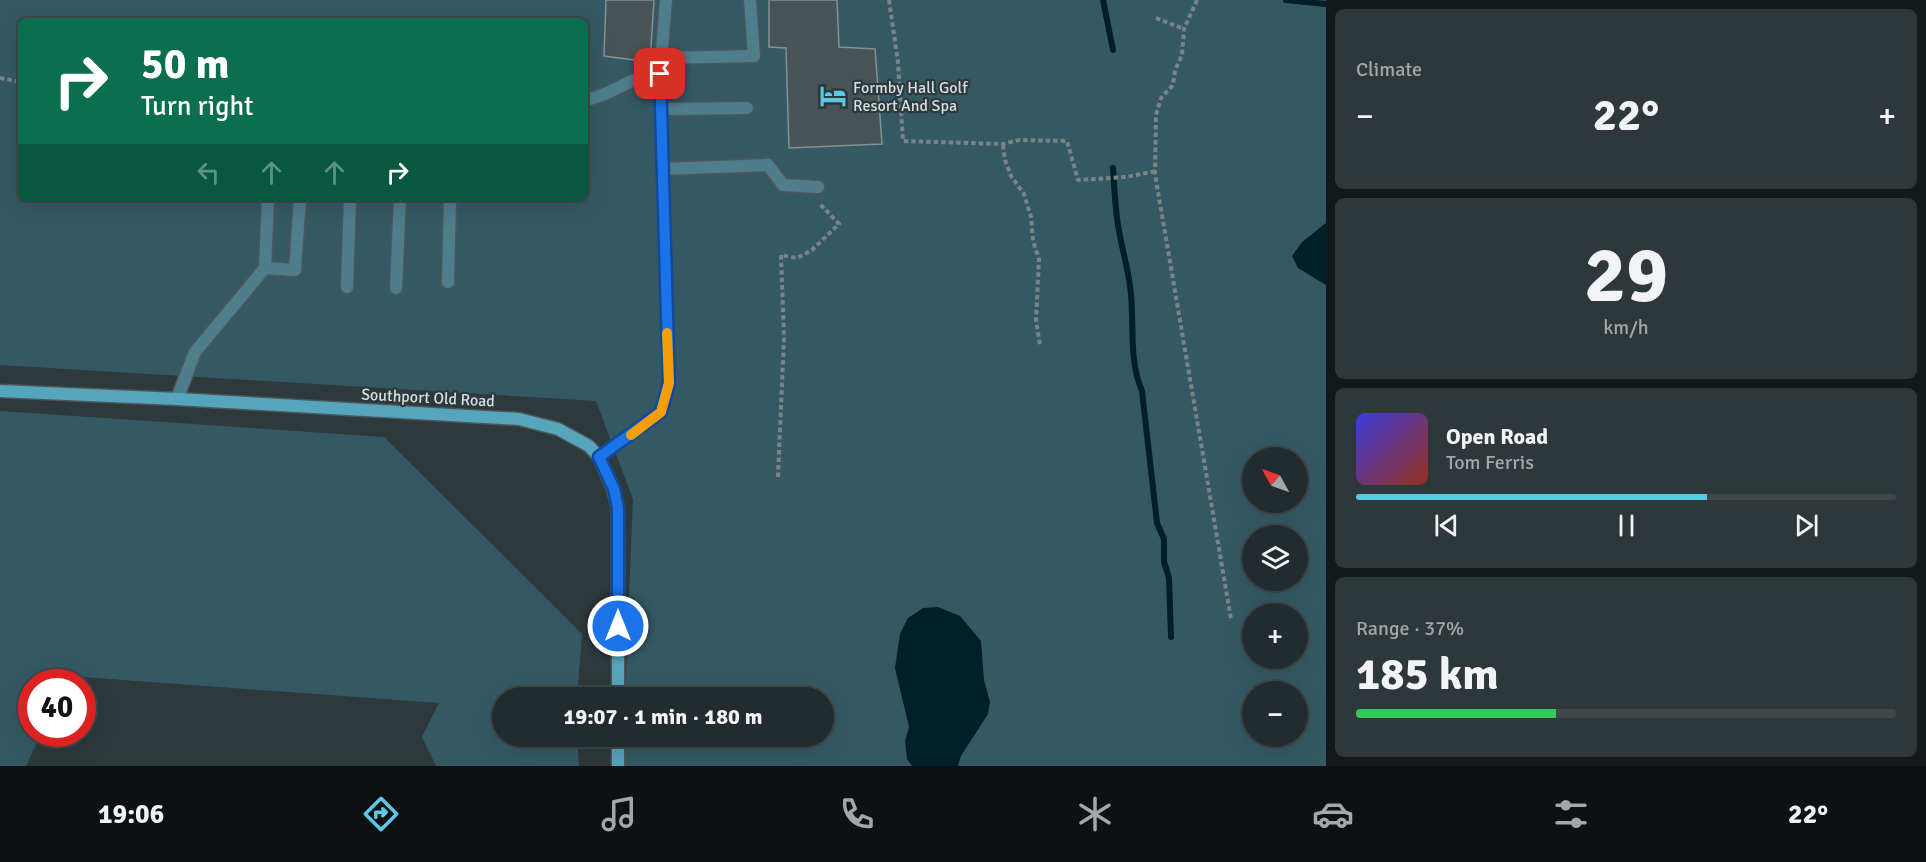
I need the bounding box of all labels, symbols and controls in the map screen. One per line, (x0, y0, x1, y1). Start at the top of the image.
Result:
text: 50 m (141, 39, 230, 90)
icon: right (42, 42, 120, 120)
pin (634, 48, 685, 99)
icon: arrive (643, 57, 676, 90)
text: Climate (1356, 57, 1422, 82)
place label: Formby Hall Golf Resort And Spa (853, 78, 968, 116)
hotel icon: Formby Hall Golf Resort And Spa (818, 81, 848, 111)
text: 22° (1593, 88, 1659, 143)
text: Turn right (141, 90, 254, 123)
text: − (1356, 96, 1374, 137)
text: + (1878, 96, 1896, 137)
icon: left (192, 156, 225, 189)
icon: ahead (255, 156, 288, 189)
icon: ahead (318, 156, 351, 189)
icon: right (381, 156, 414, 189)
text: 29 (1584, 228, 1668, 324)
text: km/h (1603, 315, 1649, 340)
street label: Southport Old Road (361, 385, 495, 411)
text: Open Road (1446, 423, 1548, 450)
north arrow (1242, 447, 1308, 513)
map controls (1242, 447, 1308, 747)
text: Tom Ferris (1446, 450, 1534, 475)
icon: previous (1430, 509, 1463, 542)
icon: pause (1610, 509, 1643, 542)
icon: next (1790, 509, 1823, 542)
button: layers (1242, 525, 1308, 591)
position arrow (586, 594, 650, 658)
button: + (1242, 603, 1308, 669)
text: Range · 37% (1356, 616, 1464, 641)
text: 185 km (1356, 647, 1499, 702)
speed limit sign: 40 (18, 669, 96, 747)
button: − (1242, 681, 1308, 747)
text: 19:07 · 1 min · 180 m (563, 703, 763, 730)
icon: directions (360, 793, 402, 835)
icon: music (598, 793, 640, 835)
icon: phone (836, 793, 878, 835)
icon: climate (1074, 793, 1116, 835)
icon: car (1312, 793, 1354, 835)
icon: filters (1550, 793, 1592, 835)
text: 19:06 (98, 798, 164, 831)
text: 22° (1788, 798, 1828, 831)

